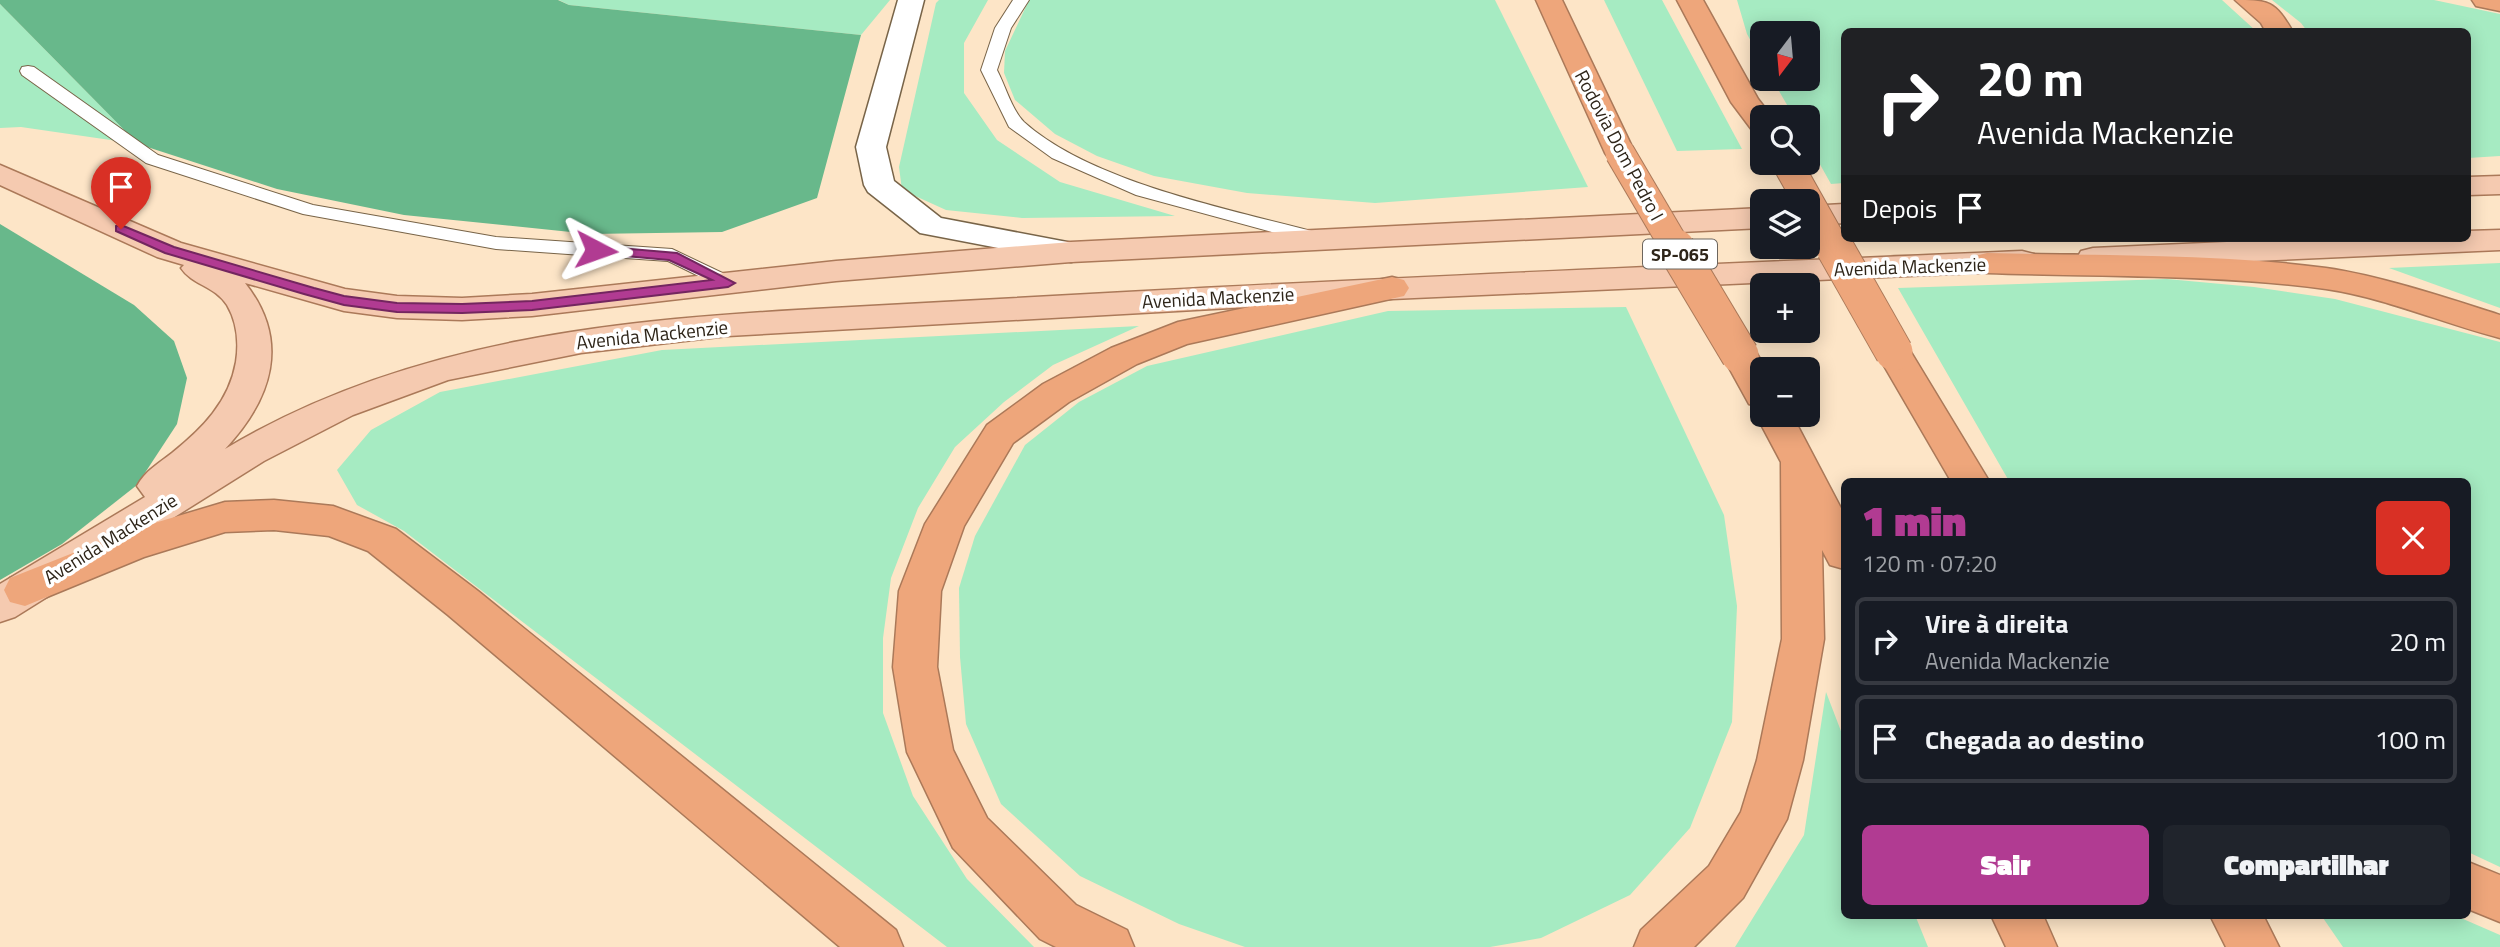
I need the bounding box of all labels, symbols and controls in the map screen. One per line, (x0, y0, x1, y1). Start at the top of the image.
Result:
north arrow (1750, 21, 1820, 91)
map controls (1750, 21, 1820, 427)
text: 20 m (1977, 40, 2084, 115)
icon: right (1862, 56, 1953, 147)
street label: Rodovia Dom Pedro I (1568, 64, 1672, 226)
button: search (1750, 105, 1820, 175)
text: Avenida Mackenzie (1977, 108, 2234, 156)
pin (91, 157, 151, 229)
icon: arrive (102, 168, 140, 206)
button: layers (1750, 189, 1820, 259)
text: Depois (1862, 189, 1937, 228)
icon: arrive (1951, 189, 1989, 227)
position arrow (559, 213, 633, 287)
road number: SP-065 (1643, 240, 1717, 268)
street label: Avenida Mackenzie (1833, 249, 1987, 283)
button: + (1750, 273, 1820, 343)
street label: Avenida Mackenzie (1141, 279, 1295, 315)
street label: Avenida Mackenzie (575, 312, 729, 356)
button: − (1750, 357, 1820, 427)
street label: Avenida Mackenzie (38, 485, 182, 591)
text: 1 min (1862, 488, 1966, 552)
button: close (2376, 501, 2450, 575)
text: 120 m · 07:20 (1862, 546, 1997, 581)
text: Vire à direita (1925, 604, 2068, 643)
icon: right (1866, 622, 1904, 660)
text: 20 m (2389, 622, 2446, 661)
text: Avenida Mackenzie (1925, 643, 2110, 678)
icon: arrive (1866, 720, 1904, 758)
text: Chegada ao destino (1925, 720, 2144, 759)
text: 100 m (2375, 720, 2446, 759)
button: Sair (1862, 825, 2149, 905)
button: Compartilhar (2163, 825, 2450, 905)

